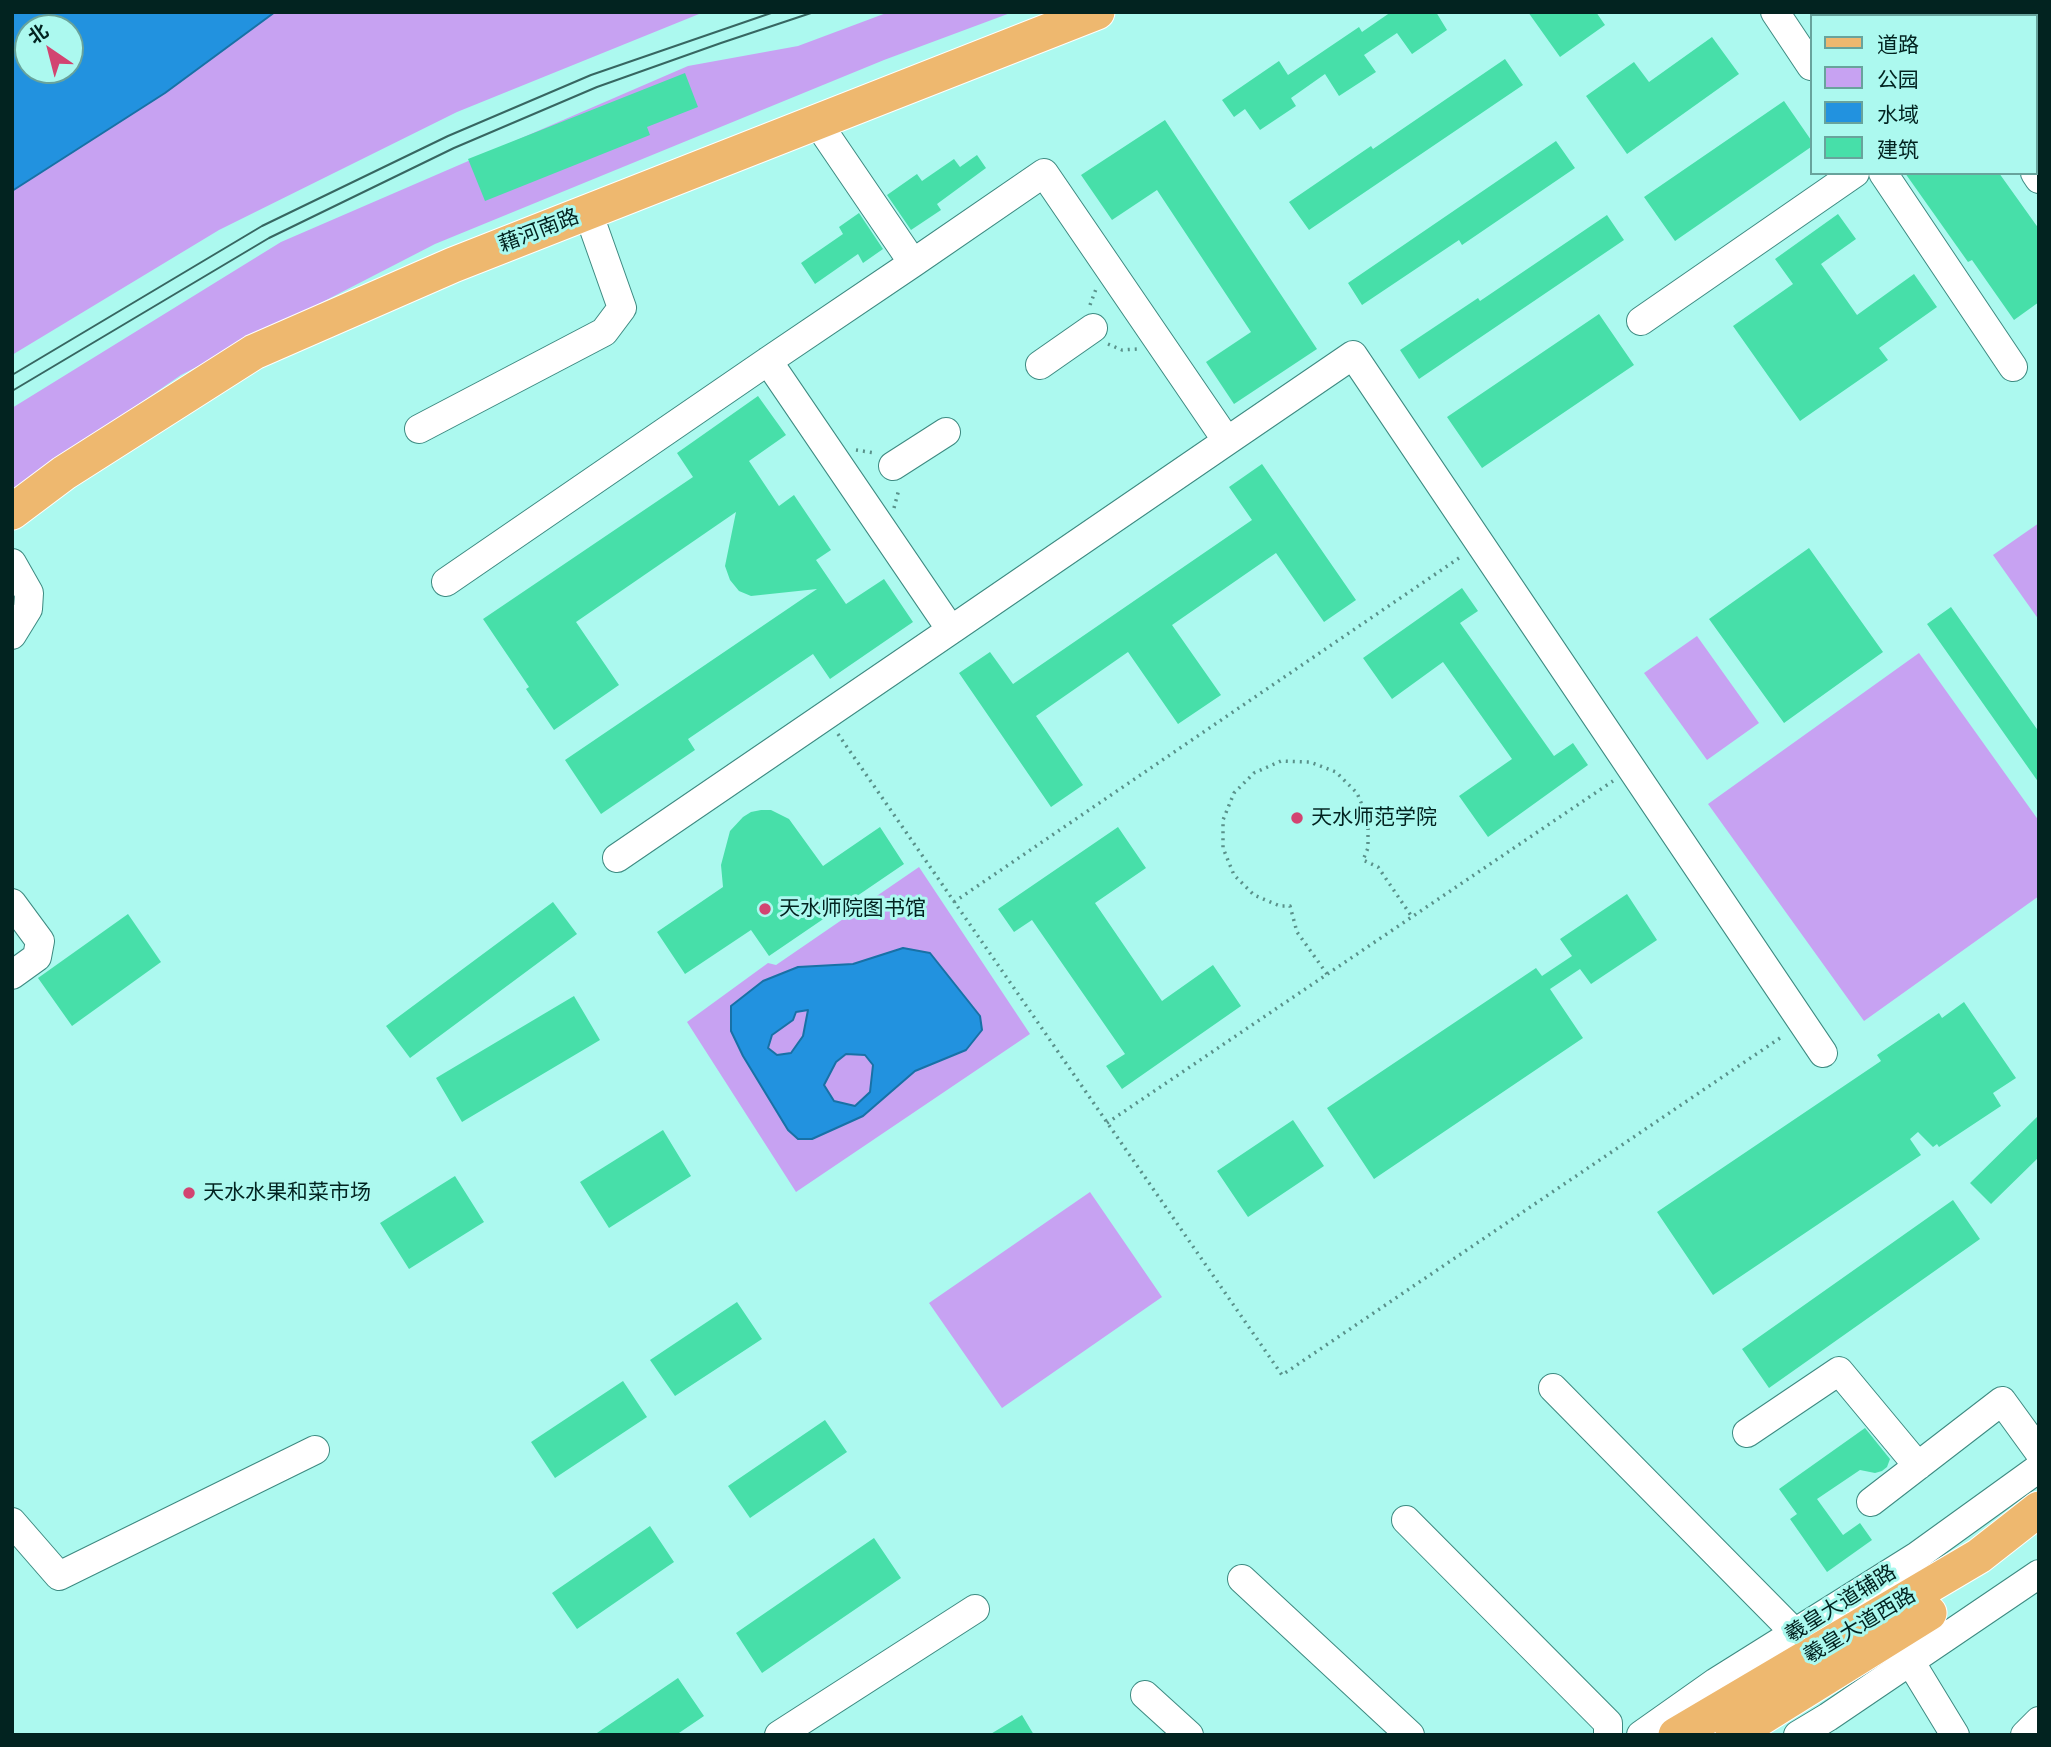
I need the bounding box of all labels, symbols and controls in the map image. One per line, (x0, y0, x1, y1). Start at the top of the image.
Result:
north arrow (14, 14, 84, 84)
legend (1810, 14, 2037, 175)
text: 北 (23, 18, 53, 49)
text: 道路 (1877, 31, 1919, 58)
text: 公园 (1877, 66, 1919, 93)
text: 水域 (1877, 101, 1919, 128)
text: 建筑 (1877, 136, 1919, 163)
street label: 藉河南路 (495, 204, 583, 258)
place label: 天水师范学院 (1311, 805, 1437, 831)
marker: 天水师范学院 (1289, 810, 1305, 826)
place label: 天水师院图书馆 (779, 896, 926, 922)
marker: 天水师院图书馆 (757, 901, 773, 917)
place label: 天水水果和菜市场 (203, 1180, 371, 1206)
marker: 天水水果和菜市场 (181, 1185, 197, 1201)
street label: 羲皇大道辅路 (1781, 1560, 1901, 1648)
street label: 羲皇大道西路 (1800, 1583, 1920, 1669)

